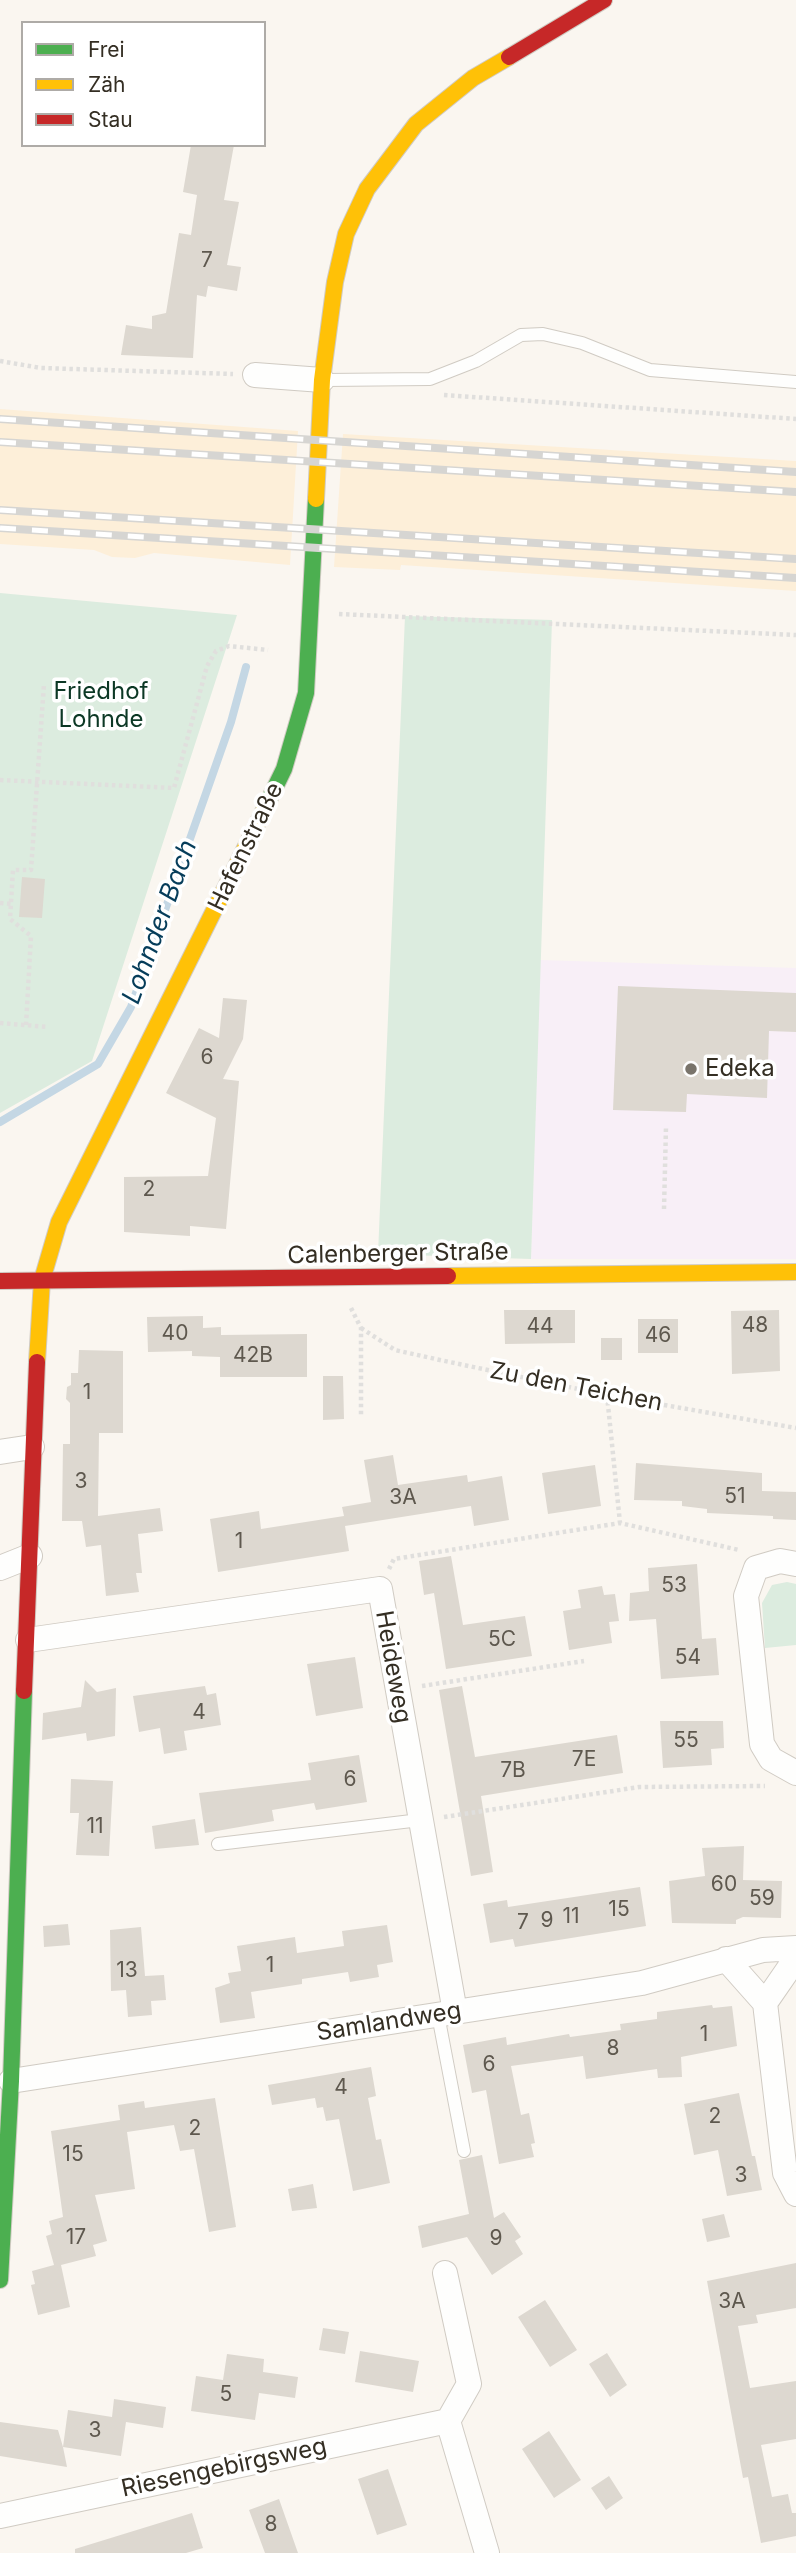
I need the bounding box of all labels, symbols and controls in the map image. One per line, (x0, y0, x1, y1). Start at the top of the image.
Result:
legend (21, 21, 266, 147)
text: Frei (88, 37, 125, 62)
text: Zäh (88, 72, 125, 97)
text: Stau (88, 107, 133, 132)
house number: 7 (201, 248, 213, 274)
park label: Friedhof Lohnde (54, 678, 148, 734)
street label: Hafenstraße (202, 778, 290, 916)
water label: Lohnder Bach (116, 836, 204, 1008)
house number: 6 (200, 1045, 214, 1071)
place label: Edeka (705, 1055, 775, 1083)
marker: Edeka (683, 1061, 699, 1077)
house number: 2 (143, 1177, 155, 1203)
street label: Calenberger Straße (287, 1238, 509, 1270)
house number: 48 (742, 1313, 768, 1339)
house number: 44 (526, 1314, 554, 1340)
house number: 40 (162, 1321, 188, 1347)
house number: 46 (645, 1323, 671, 1349)
house number: 42B (233, 1343, 273, 1369)
street label: Zu den Teichen (487, 1356, 665, 1418)
house number: 1 (83, 1380, 91, 1406)
house number: 3 (75, 1469, 87, 1495)
house number: 51 (724, 1484, 746, 1510)
house number: 3A (389, 1485, 417, 1511)
house number: 1 (235, 1529, 243, 1555)
house number: 53 (661, 1573, 687, 1599)
street label: Heideweg (369, 1608, 417, 1726)
house number: 5C (488, 1627, 516, 1653)
house number: 54 (675, 1645, 701, 1671)
house number: 4 (192, 1700, 206, 1726)
house number: 55 (673, 1728, 699, 1754)
house number: 7E (572, 1747, 596, 1773)
house number: 7B (500, 1758, 526, 1784)
house number: 6 (343, 1767, 357, 1793)
house number: 11 (86, 1814, 104, 1840)
house number: 60 (711, 1872, 737, 1898)
house number: 59 (749, 1886, 775, 1912)
house number: 15 (608, 1897, 630, 1923)
house number: 11 (562, 1904, 580, 1930)
house number: 9 (540, 1908, 554, 1934)
house number: 7 (517, 1910, 529, 1936)
house number: 1 (266, 1953, 274, 1979)
house number: 13 (116, 1958, 138, 1984)
street label: Samlandweg (315, 1996, 463, 2048)
house number: 1 (700, 2022, 708, 2048)
house number: 8 (607, 2036, 619, 2062)
house number: 6 (482, 2052, 496, 2078)
house number: 4 (334, 2075, 348, 2101)
house number: 2 (709, 2104, 721, 2130)
house number: 2 (189, 2116, 201, 2142)
house number: 15 (62, 2142, 84, 2168)
house number: 3 (735, 2163, 747, 2189)
house number: 17 (66, 2225, 86, 2251)
house number: 9 (489, 2226, 503, 2252)
house number: 3A (718, 2289, 746, 2315)
house number: 5 (220, 2382, 232, 2408)
house number: 3 (89, 2418, 101, 2444)
street label: Riesengebirgsweg (119, 2432, 329, 2504)
house number: 8 (265, 2512, 277, 2538)

